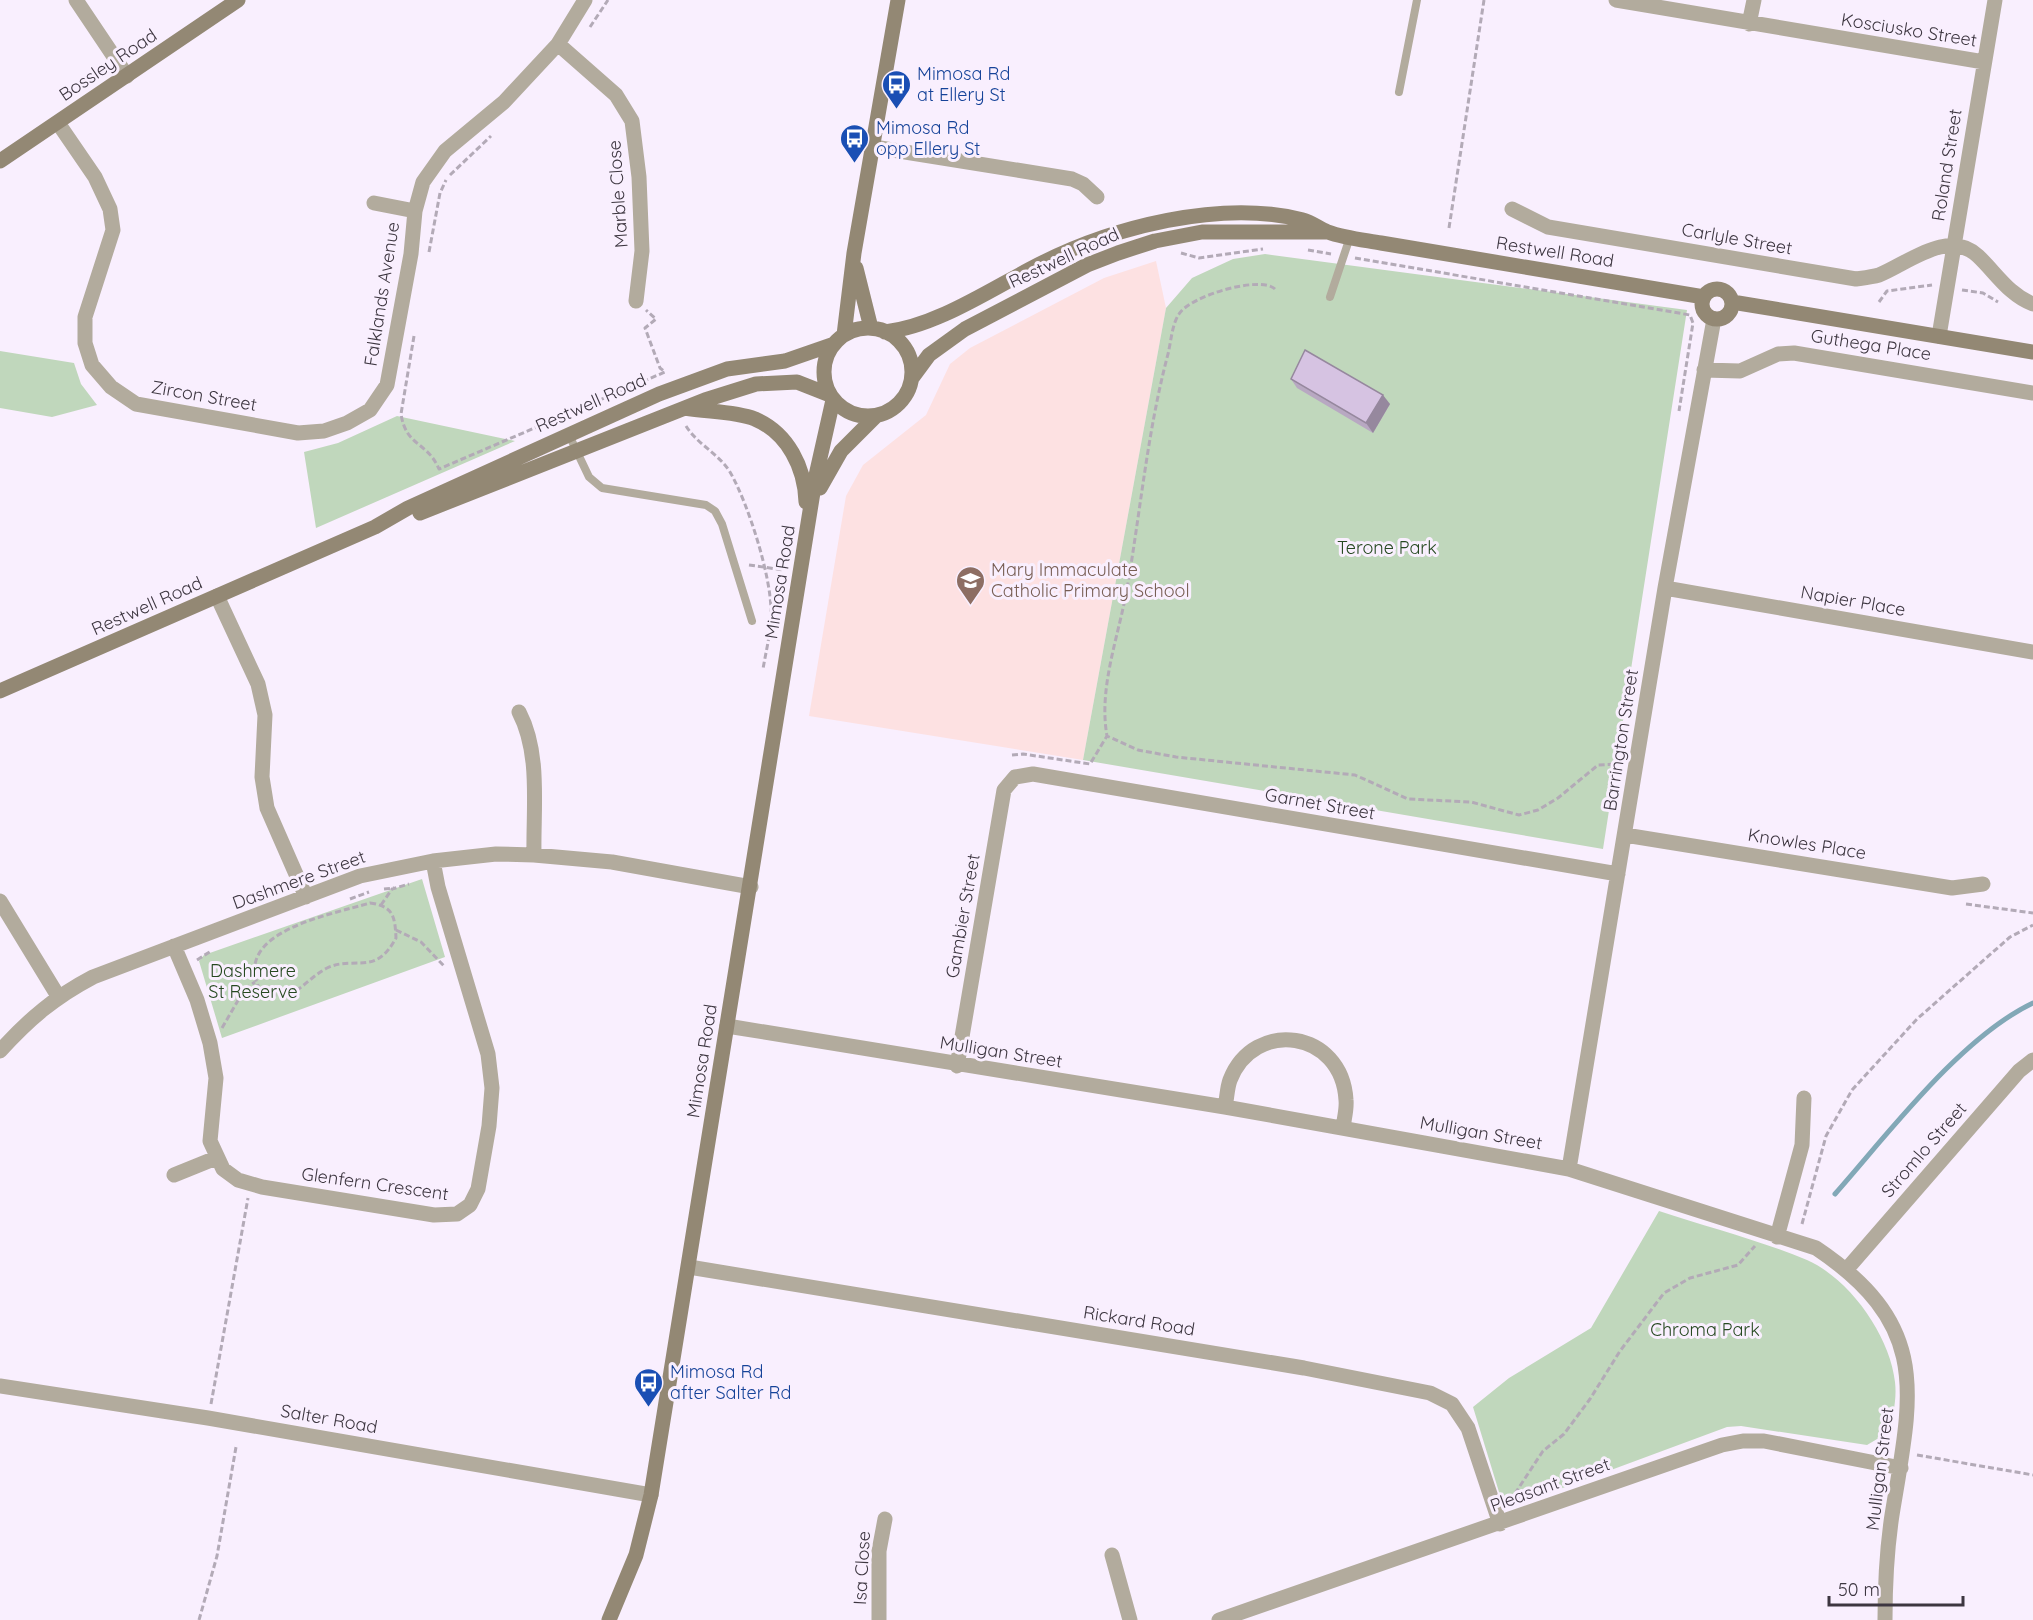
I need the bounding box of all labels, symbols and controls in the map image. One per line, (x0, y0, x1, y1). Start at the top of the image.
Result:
street label: Kosciusko Street (1840, 7, 1979, 52)
street label: Bossley Road (54, 23, 161, 106)
place label: Mimosa Rd at Ellery St (917, 62, 1010, 106)
bus stop icon: Mimosa Rd at Ellery St (880, 68, 912, 110)
street label: Roland Street (1926, 107, 1967, 223)
place label: Mimosa Rd opp Ellery St (876, 116, 980, 160)
bus stop icon: Mimosa Rd opp Ellery St (839, 122, 871, 164)
street label: Marble Close (602, 139, 633, 249)
street label: Carlyle Street (1680, 217, 1794, 260)
street label: Falklands Avenue (359, 220, 404, 368)
street label: Restwell Road (1005, 222, 1123, 293)
street label: Restwell Road (1495, 231, 1616, 272)
street label: Guthega Place (1809, 324, 1933, 365)
street label: Restwell Road (532, 368, 650, 437)
street label: Zircon Street (150, 375, 259, 416)
street label: Mimosa Road (759, 523, 800, 641)
park label: Terone Park (1337, 536, 1437, 559)
place label: Mary Immaculate Catholic Primary School (991, 558, 1190, 602)
school or university icon: Mary Immaculate Catholic Primary School (954, 564, 986, 606)
street label: Restwell Road (88, 571, 206, 640)
street label: Napier Place (1799, 580, 1907, 621)
street label: Barrington Street (1598, 667, 1643, 813)
street label: Garnet Street (1263, 783, 1377, 825)
street label: Knowles Place (1746, 823, 1868, 864)
street label: Dashmere Street (229, 845, 369, 914)
street label: Gambier Street (940, 852, 985, 980)
park label: Dashmere St Reserve (208, 959, 298, 1003)
street label: Mimosa Road (681, 1002, 722, 1120)
street label: Mulligan Street (938, 1030, 1064, 1073)
street label: Stromlo Street (1876, 1097, 1971, 1202)
street label: Mulligan Street (1418, 1110, 1544, 1155)
street label: Glenfern Crescent (300, 1162, 450, 1205)
street label: Rickard Road (1082, 1300, 1197, 1341)
park label: Chroma Park (1650, 1318, 1760, 1341)
place label: Mimosa Rd after Salter Rd (670, 1360, 791, 1404)
bus stop icon: Mimosa Rd after Salter Rd (633, 1366, 665, 1408)
street label: Salter Road (279, 1399, 379, 1438)
street label: Mulligan Street (1861, 1406, 1898, 1532)
street label: Pleasant Street (1487, 1452, 1613, 1517)
street label: Isa Close (848, 1530, 875, 1606)
scale bar (1829, 1569, 1962, 1607)
text: 50 m (1838, 1578, 1880, 1601)

